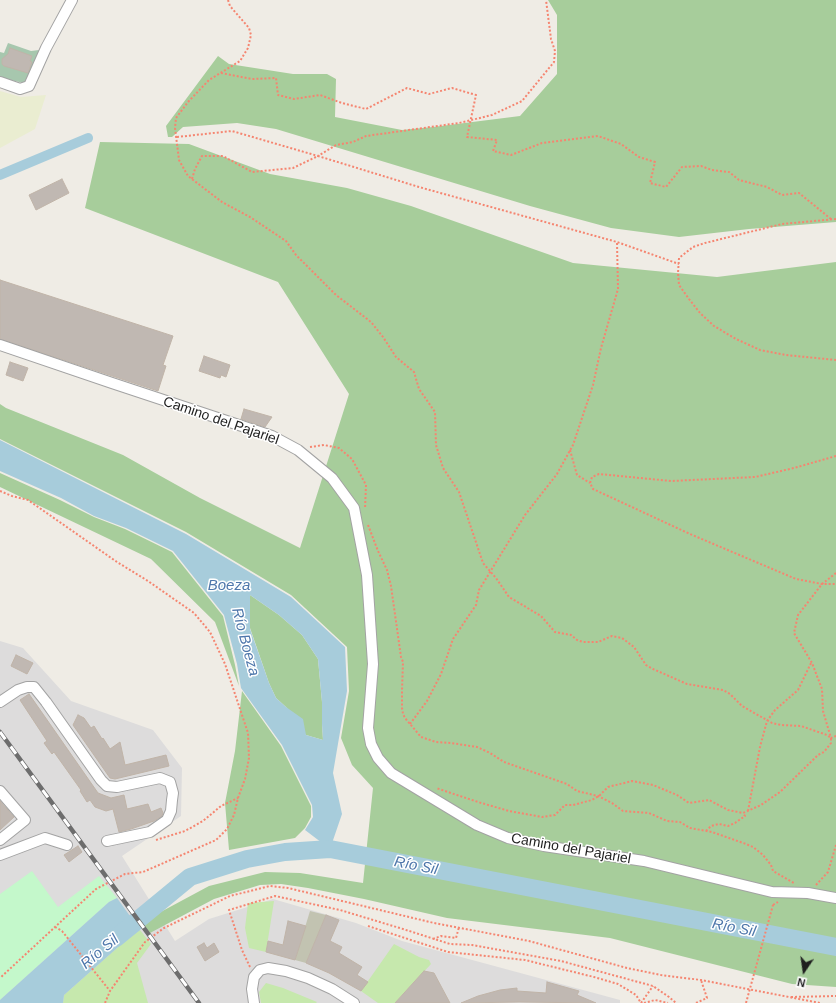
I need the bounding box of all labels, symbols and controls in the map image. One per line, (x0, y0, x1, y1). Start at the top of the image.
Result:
street label: Camino del Pajariel (161, 393, 281, 449)
water label: Boeza (208, 577, 250, 595)
water label: Río Boeza (227, 606, 263, 678)
street label: Camino del Pajariel (510, 830, 632, 868)
water label: Río Sil (393, 853, 439, 879)
water label: Río Sil (711, 915, 757, 941)
water label: Río Sil (77, 931, 123, 973)
north arrow (784, 951, 824, 991)
text: N (796, 976, 807, 989)

